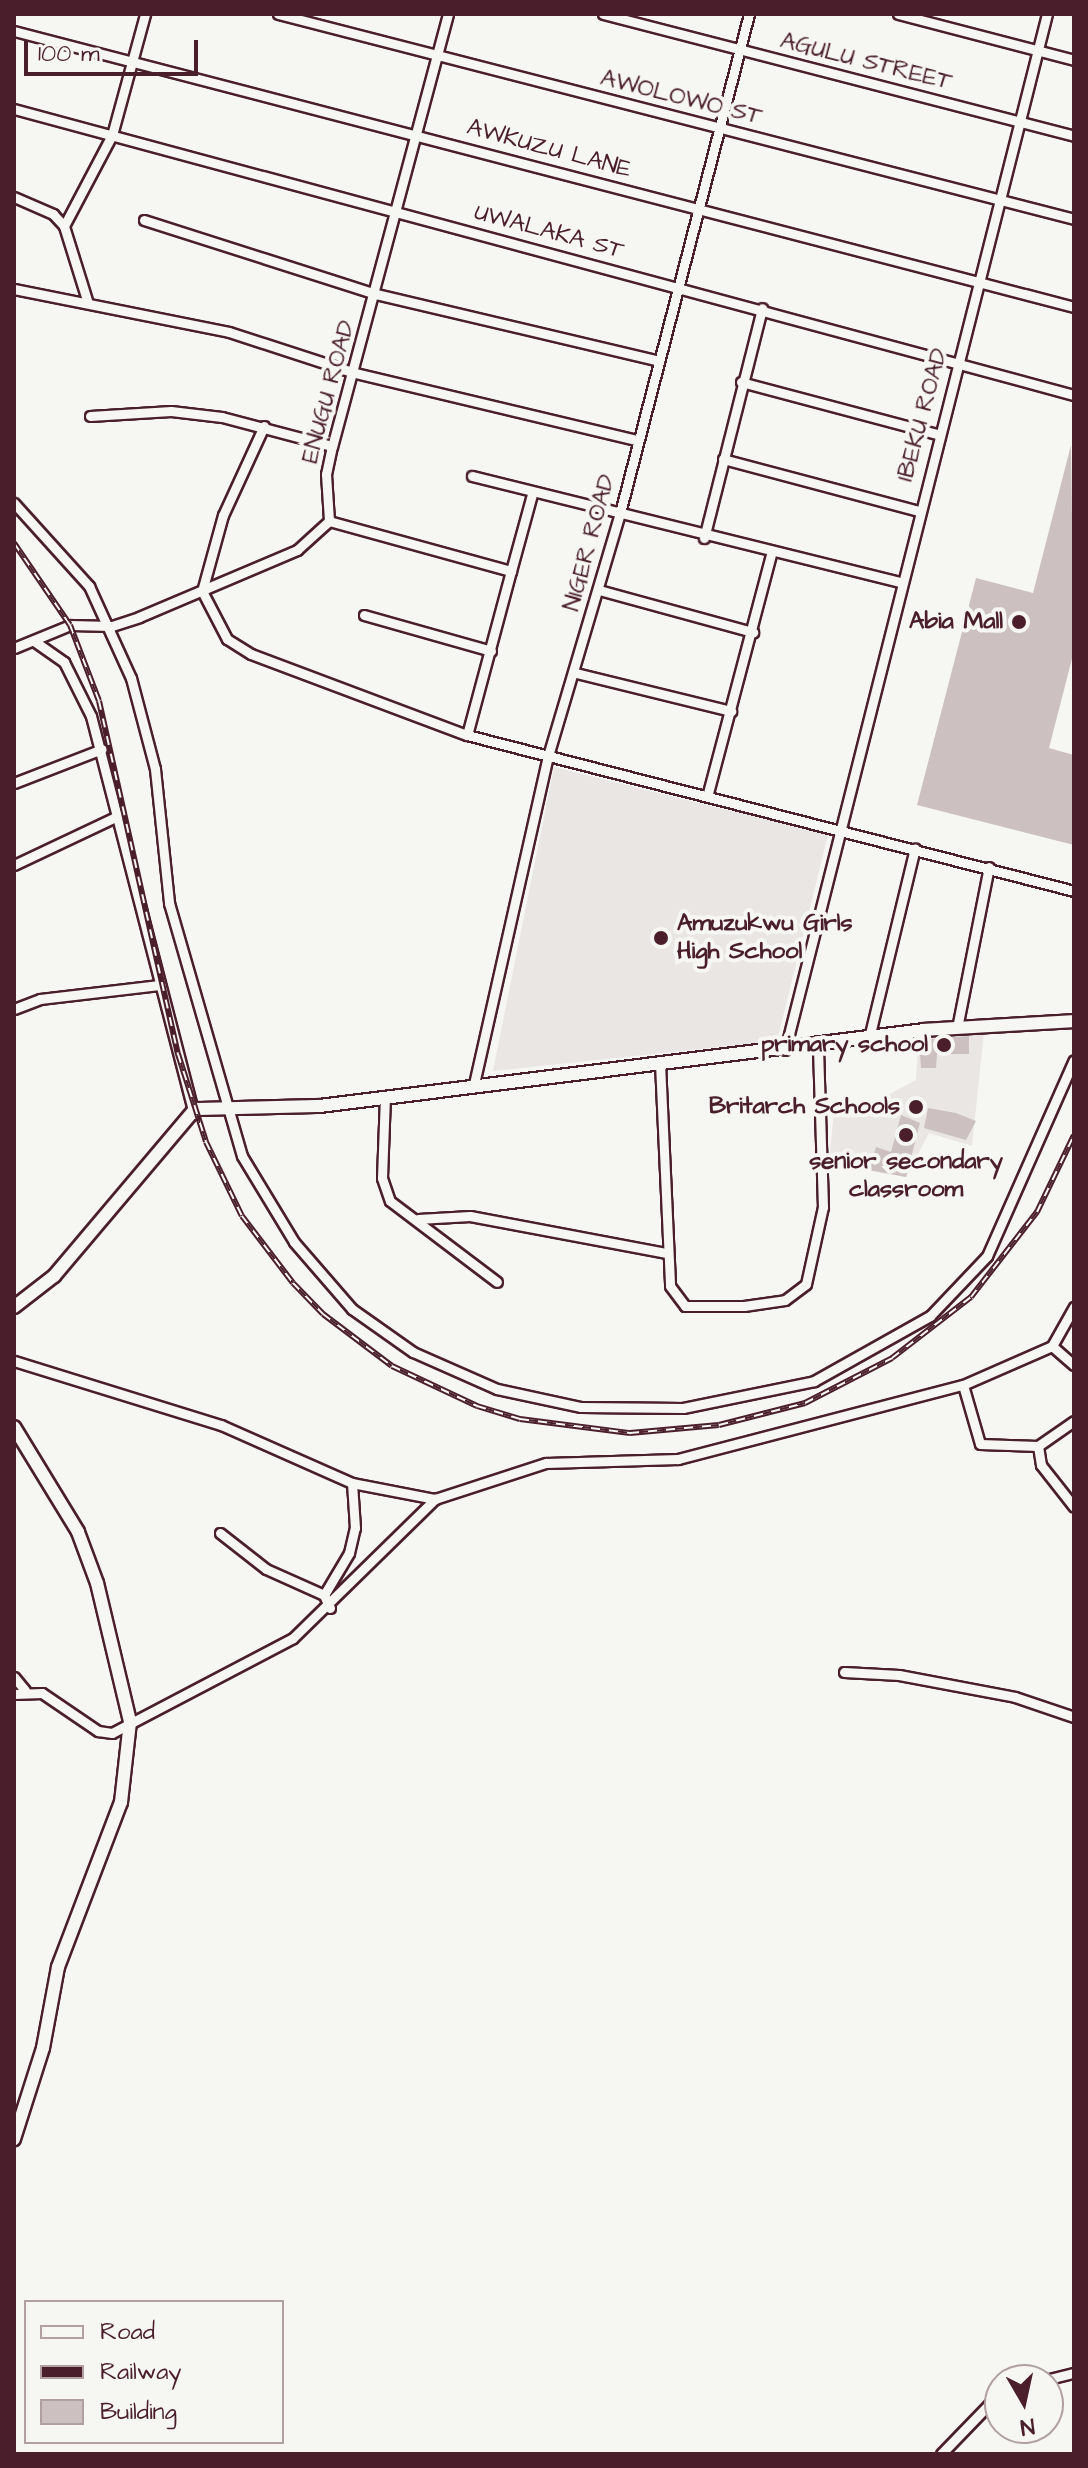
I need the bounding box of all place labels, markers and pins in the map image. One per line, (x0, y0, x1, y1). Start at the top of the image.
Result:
place label: Abia Mall (909, 608, 1003, 636)
marker: Abia Mall (1010, 613, 1028, 631)
place label: Amuzukwu Girls High School (677, 910, 853, 966)
marker: Amuzukwu Girls High School (652, 929, 670, 947)
place label: primary school (761, 1031, 928, 1059)
marker: primary school (935, 1036, 953, 1054)
place label: Britarch Schools (709, 1093, 900, 1121)
marker: Britarch Schools (907, 1098, 925, 1116)
marker: senior secondary classroom (897, 1126, 915, 1144)
place label: senior secondary classroom (809, 1148, 1003, 1204)

